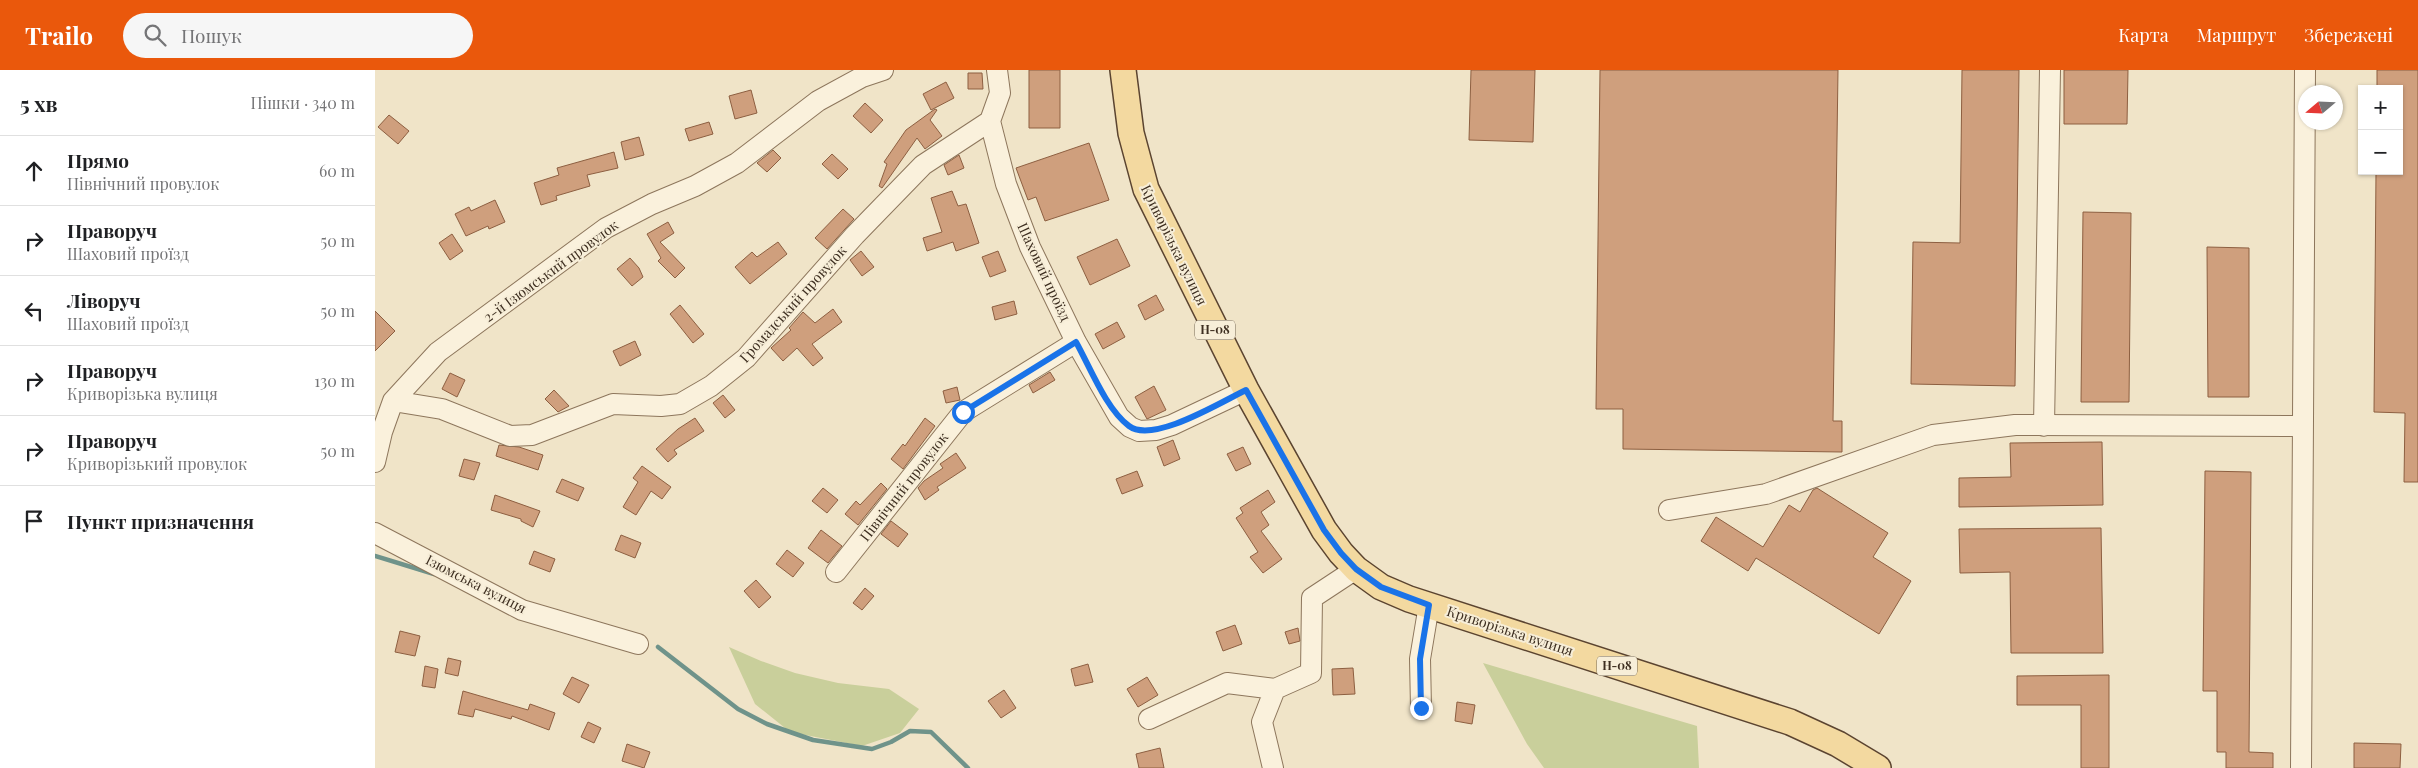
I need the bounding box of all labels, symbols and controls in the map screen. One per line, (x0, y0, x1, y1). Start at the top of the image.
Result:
search box (123, 13, 473, 58)
text: Trailo (25, 19, 93, 51)
icon: search (141, 21, 169, 49)
text: Пошук (181, 22, 242, 48)
text: Карта (2118, 23, 2169, 47)
text: Маршрут (2197, 23, 2276, 47)
text: Збережені (2304, 23, 2393, 47)
north arrow (2298, 85, 2343, 130)
map controls (2358, 85, 2403, 175)
button: + (2358, 85, 2403, 130)
text: 5 хв (20, 89, 58, 117)
text: Пішки · 340 m (250, 92, 355, 113)
button: − (2358, 130, 2403, 175)
text: Прямо (67, 147, 129, 173)
icon: ahead (20, 157, 48, 185)
text: 60 m (319, 160, 355, 181)
text: Північний провулок (67, 173, 219, 194)
street label: Криворізька вулиця (1137, 181, 1212, 309)
street label: 2-й Ізюмський провулок (479, 215, 622, 326)
text: Праворуч (67, 217, 157, 243)
street label: Шаховий проїзд (1013, 219, 1076, 325)
icon: right (20, 227, 48, 255)
text: 50 m (321, 230, 355, 251)
street label: Громадський провулок (735, 241, 850, 366)
text: Шаховий проїзд (67, 243, 189, 264)
text: Ліворуч (67, 287, 141, 313)
icon: left (20, 297, 48, 325)
text: 50 m (321, 300, 355, 321)
text: Шаховий проїзд (67, 313, 189, 334)
road number: Н-08 (1195, 320, 1235, 340)
text: Праворуч (67, 357, 157, 383)
icon: right (20, 367, 48, 395)
text: 130 m (314, 370, 355, 391)
text: Криворізька вулиця (67, 383, 218, 404)
route start (952, 401, 975, 424)
text: Праворуч (67, 427, 157, 453)
street label: Північний провулок (855, 428, 952, 545)
icon: right (20, 437, 48, 465)
text: 50 m (321, 440, 355, 461)
text: Криворізький провулок (67, 453, 247, 474)
icon: arrive (20, 507, 48, 535)
text: Пункт призначення (67, 508, 254, 534)
street label: Ізюмська вулиця (423, 550, 530, 617)
street label: Криворізька вулиця (1444, 601, 1576, 660)
road number: Н-08 (1597, 656, 1637, 676)
route end (1410, 697, 1433, 720)

